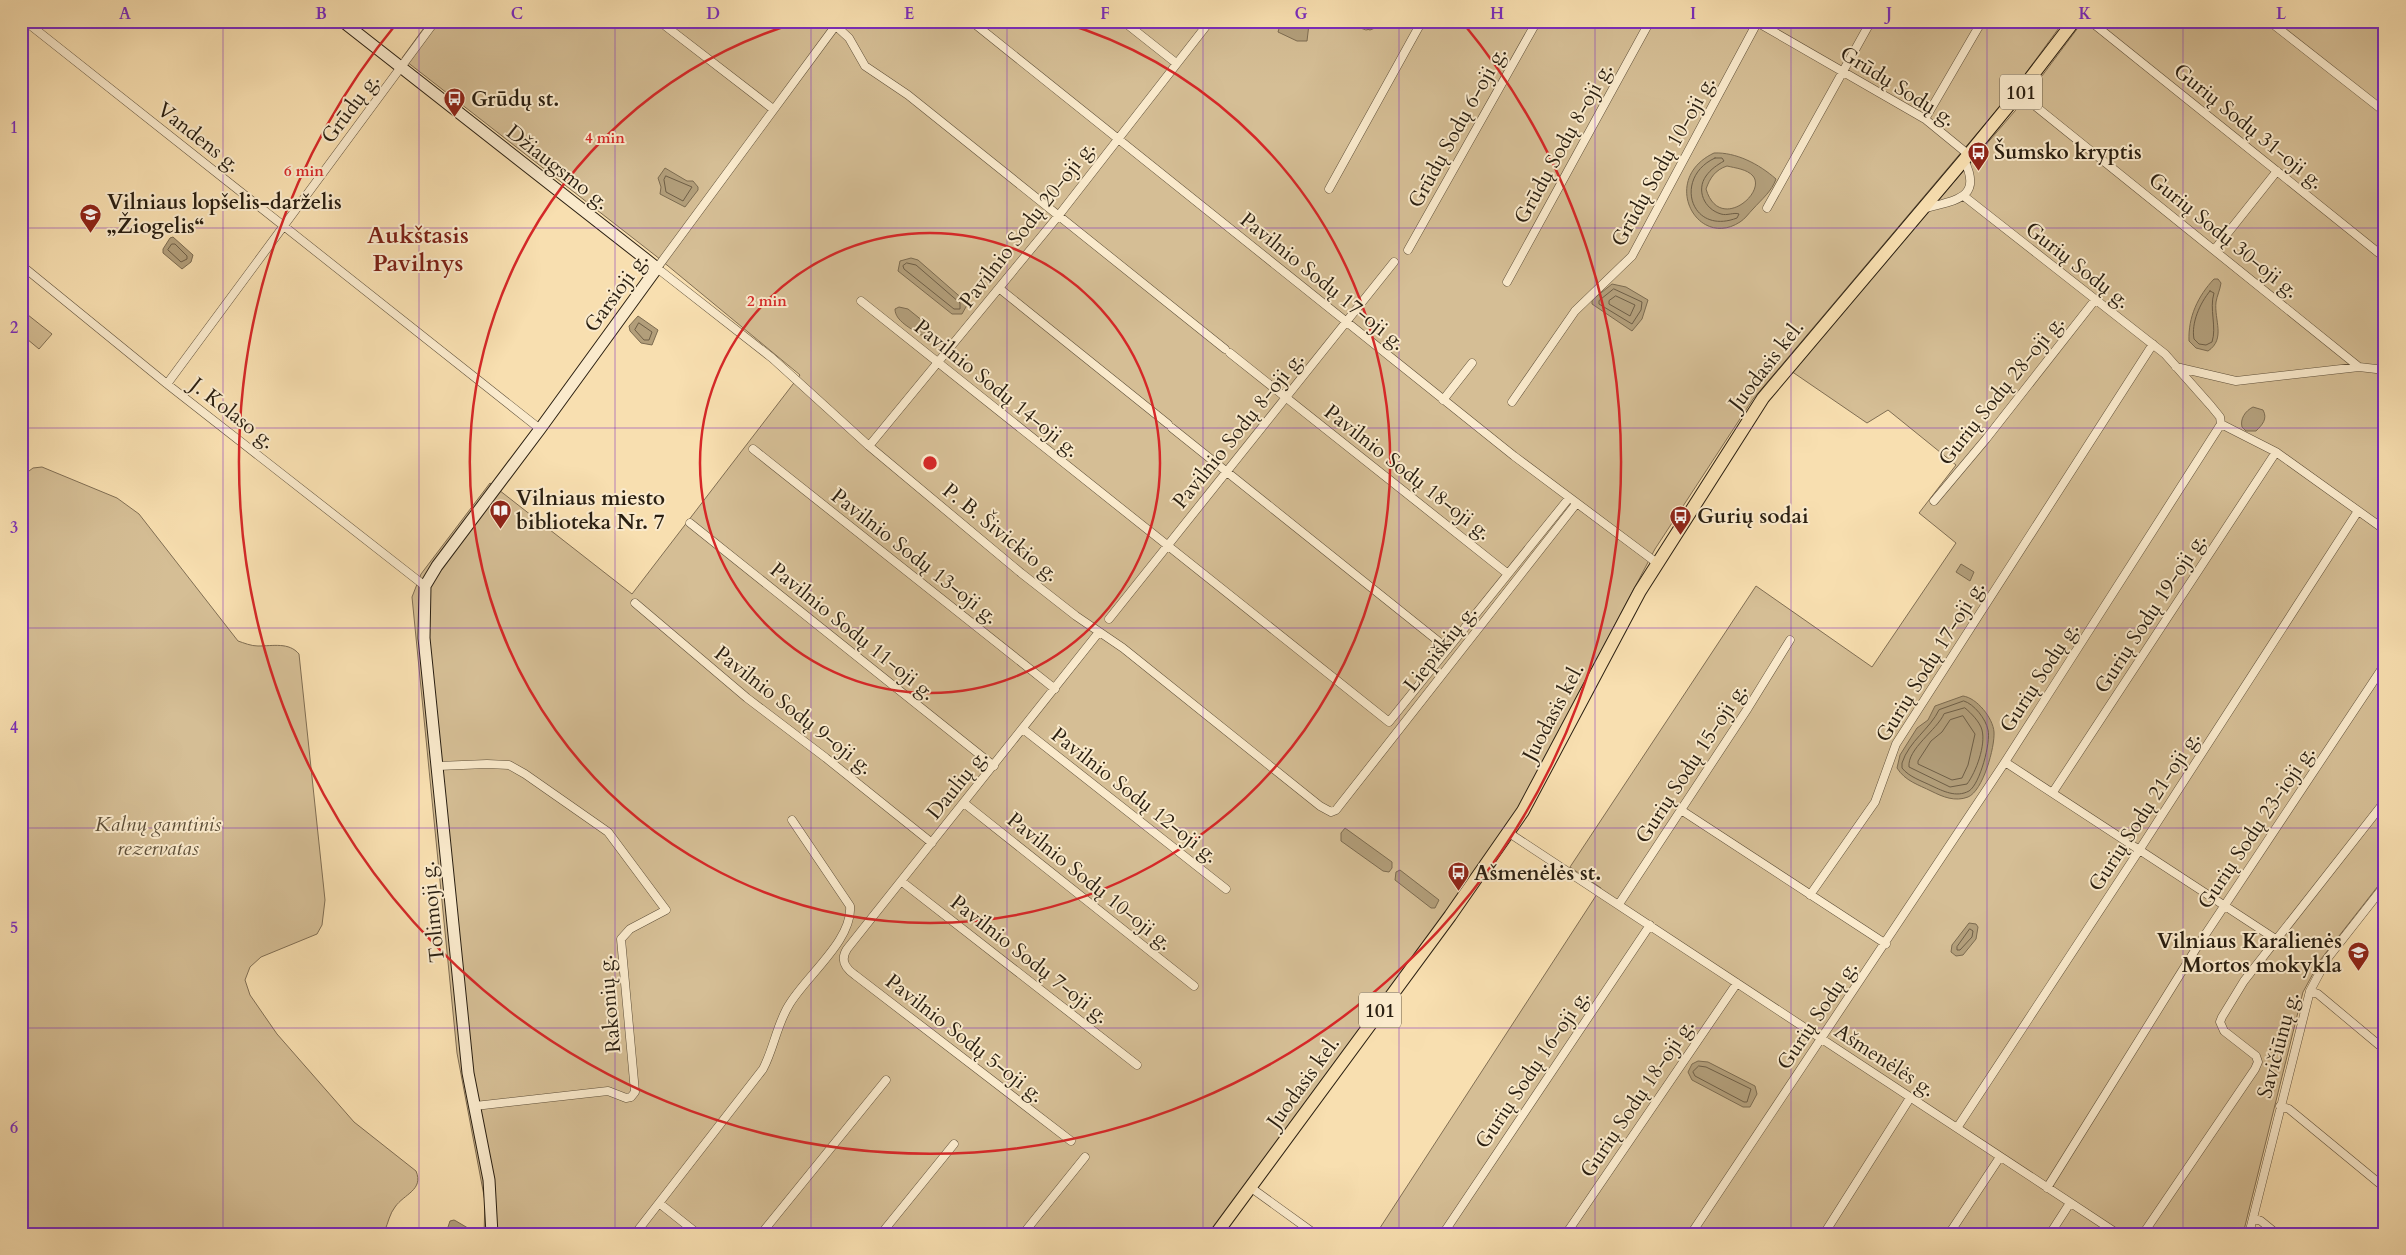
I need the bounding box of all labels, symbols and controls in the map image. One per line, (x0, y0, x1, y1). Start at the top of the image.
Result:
text: A (119, 3, 131, 25)
text: B (315, 3, 327, 25)
text: C (511, 3, 523, 25)
text: D (706, 3, 720, 25)
text: E (904, 3, 914, 25)
text: F (1100, 3, 1110, 25)
text: G (1294, 3, 1308, 25)
text: H (1490, 3, 1504, 25)
text: I (1690, 3, 1696, 25)
text: J (1884, 3, 1892, 25)
text: K (2079, 3, 2092, 25)
text: L (2276, 3, 2287, 25)
street label: Grūdų Sodų g. (1834, 39, 1961, 134)
street label: Grūdų Sodų 6-oji g. (1401, 41, 1514, 213)
street label: Grūdų Sodų 8-oji g. (1507, 57, 1620, 229)
street label: Gurių Sodų 31-oji g. (2167, 57, 2330, 196)
street label: Grūdų g. (314, 67, 386, 149)
street label: Grūdų Sodų 10-oji g. (1604, 71, 1722, 252)
road number: 101 (2000, 74, 2042, 110)
place label: Grūdų st. (471, 85, 559, 114)
bus stop icon: Grūdų st. (443, 87, 467, 118)
street label: Vandens g. (151, 96, 247, 179)
text: 1 (10, 117, 18, 139)
street label: Džiaugsmo g. (500, 118, 615, 217)
text: 4 min (585, 128, 625, 148)
street label: Pavilnio Sodų 20-oji g. (953, 135, 1102, 314)
place label: Šumsko kryptis (1994, 137, 2142, 167)
bus stop icon: Šumsko kryptis (1966, 140, 1990, 171)
text: 6 min (284, 161, 324, 181)
street label: Gurių Sodų 30-oji g. (2142, 166, 2305, 305)
place label: Vilniaus lopšelis-darželis „Žiogelis“ (107, 188, 342, 241)
school or university icon: Vilniaus lopšelis-darželis „Žiogelis“ (79, 202, 103, 233)
street label: Pavilnio Sodų 17-oji g. (1234, 206, 1412, 357)
street label: Gurių Sodų g. (2019, 215, 2136, 316)
district label: Aukštasis Pavilnys (367, 219, 469, 280)
street label: Garsioji g. (578, 246, 655, 338)
text: 2 min (747, 291, 787, 311)
street label: Gurių Sodų 28-oji g. (1932, 309, 2071, 472)
street label: Pavilnio Sodų 14-oji g. (908, 313, 1086, 464)
street label: Juodasis kel. (1720, 314, 1811, 419)
text: 2 (10, 317, 18, 339)
street label: Pavilnio Sodų 8-oji g. (1166, 346, 1311, 515)
street label: J. Kolaso g. (182, 369, 281, 456)
street label: Pavilnio Sodų 18-oji g. (1318, 398, 1497, 547)
centre of rings (921, 454, 939, 472)
street label: P. B. Šivickio g. (936, 476, 1066, 588)
street label: Pavilnio Sodų 13-oji g. (825, 482, 1004, 631)
place label: Vilniaus miesto biblioteka Nr. 7 (516, 484, 665, 537)
library icon: Vilniaus miesto biblioteka Nr. 7 (488, 498, 512, 529)
place label: Gurių sodai (1697, 502, 1809, 531)
bus stop icon: Gurių sodai (1669, 504, 1693, 535)
text: 3 (10, 517, 18, 539)
street label: Gurių Sodų 19-oji g. (2088, 527, 2213, 699)
street label: Pavilnio Sodų 11-oji g. (764, 556, 942, 707)
street label: Gurių Sodų 17-oji g. (1869, 575, 1992, 748)
street label: Liepiškių g. (1397, 599, 1484, 698)
street label: Gurių Sodų g. (1993, 616, 2086, 738)
street label: Pavilnio Sodų 9-oji g. (708, 639, 879, 782)
street label: Juodasis kel. (1514, 658, 1591, 769)
street label: Gurių Sodų 15-oji g. (1629, 677, 1754, 849)
text: 4 (10, 717, 18, 739)
street label: Pavilnio Sodų 12-oji g. (1045, 721, 1224, 870)
street label: Gurių Sodų 21-oji g. (2082, 725, 2207, 897)
street label: Gurių Sodų 23-ioji g. (2191, 740, 2322, 915)
street label: Daulių g. (920, 743, 995, 826)
street label: Pavilnio Sodų 10-oji g. (1001, 806, 1179, 957)
park label: Kalnų gamtinis rezervatas (95, 810, 221, 863)
place label: Ašmenėlės st. (1474, 859, 1601, 888)
street label: Tolimoji g. (413, 860, 452, 964)
bus stop icon: Ašmenėlės st. (1446, 861, 1470, 892)
street label: Pavilnio Sodų 7-oji g. (944, 888, 1115, 1031)
text: 5 (10, 917, 18, 939)
place label: Vilniaus Karalienės Mortos mokykla (2157, 927, 2343, 980)
school or university icon: Vilniaus Karalienės Mortos mokykla (2346, 941, 2370, 972)
street label: Rakonių g. (591, 954, 628, 1054)
street label: Gurių Sodų g. (1770, 955, 1865, 1076)
street label: Pavilnio Sodų 5-oji g. (879, 967, 1050, 1110)
street label: Gurių Sodų 16-oji g. (1468, 984, 1596, 1154)
street label: Savičiūnų g. (2250, 989, 2307, 1102)
road number: 101 (1359, 992, 1401, 1028)
street label: Gurių Sodų 18-oji g. (1573, 1013, 1701, 1183)
street label: Ašmenėlės g. (1829, 1017, 1941, 1104)
street label: Juodasis kel. (1258, 1030, 1347, 1137)
text: 6 (10, 1117, 18, 1139)

